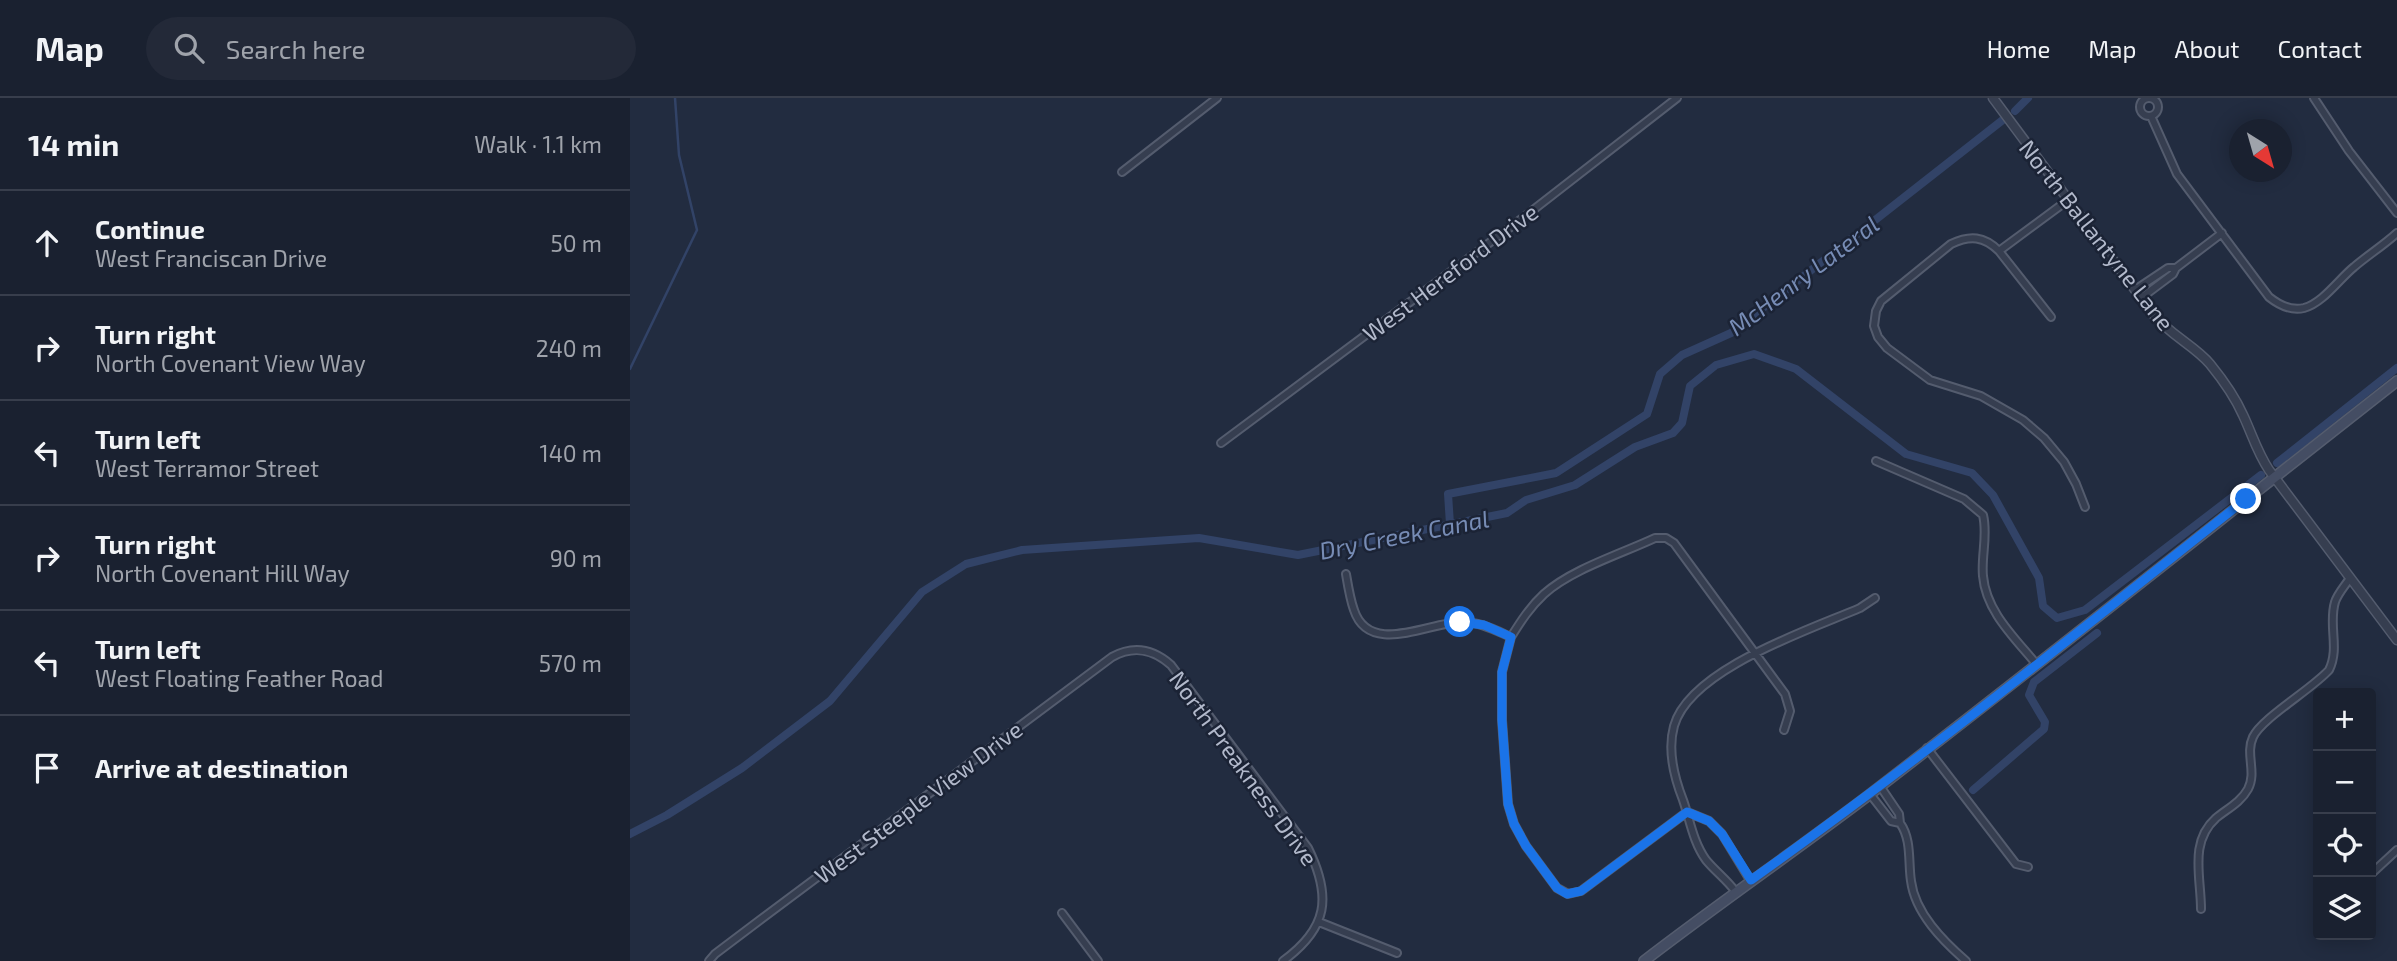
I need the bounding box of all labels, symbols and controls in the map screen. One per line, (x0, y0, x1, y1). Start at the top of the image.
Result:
search box (146, 17, 636, 80)
text: Map (35, 28, 104, 68)
icon: search (170, 29, 208, 67)
text: Search here (226, 33, 365, 64)
text: Home (1987, 34, 2050, 63)
text: Map (2088, 34, 2136, 63)
text: About (2174, 34, 2240, 63)
text: Contact (2278, 34, 2362, 63)
north arrow (2229, 119, 2292, 182)
text: 14 min (28, 126, 119, 162)
text: Walk · 1.1 km (474, 130, 602, 158)
street label: North Ballantyne Lane (2014, 134, 2180, 336)
street label: West Hereford Drive (1357, 197, 1543, 347)
water label: McHenry Lateral (1722, 209, 1884, 341)
text: Continue (95, 213, 205, 244)
icon: ahead (28, 224, 66, 262)
text: 50 m (551, 229, 602, 257)
text: West Franciscan Drive (95, 244, 327, 272)
text: Turn right (95, 318, 216, 349)
icon: right (28, 329, 66, 367)
text: 240 m (536, 334, 602, 362)
text: North Covenant View Way (95, 349, 366, 377)
text: Turn left (95, 423, 201, 454)
icon: left (28, 434, 66, 472)
text: 140 m (540, 439, 602, 467)
text: West Terramor Street (95, 454, 319, 482)
route end (2230, 483, 2261, 514)
water label: Dry Creek Canal (1317, 503, 1491, 565)
text: Turn right (95, 528, 216, 559)
icon: right (28, 539, 66, 577)
text: 90 m (550, 544, 602, 572)
text: North Covenant Hill Way (95, 559, 350, 587)
route start (1444, 606, 1475, 637)
text: Turn left (95, 633, 201, 664)
icon: left (28, 644, 66, 682)
text: 570 m (539, 649, 602, 677)
text: West Floating Feather Road (95, 664, 383, 692)
street label: North Preakness Drive (1164, 665, 1324, 871)
map controls (2313, 688, 2376, 940)
button: + (2313, 688, 2376, 751)
street label: West Steeple View Drive (809, 715, 1027, 889)
icon: arrive (28, 749, 66, 787)
button: − (2313, 751, 2376, 814)
text: Arrive at destination (95, 752, 348, 783)
button: locate (2313, 814, 2376, 877)
button: layers (2313, 877, 2376, 940)

